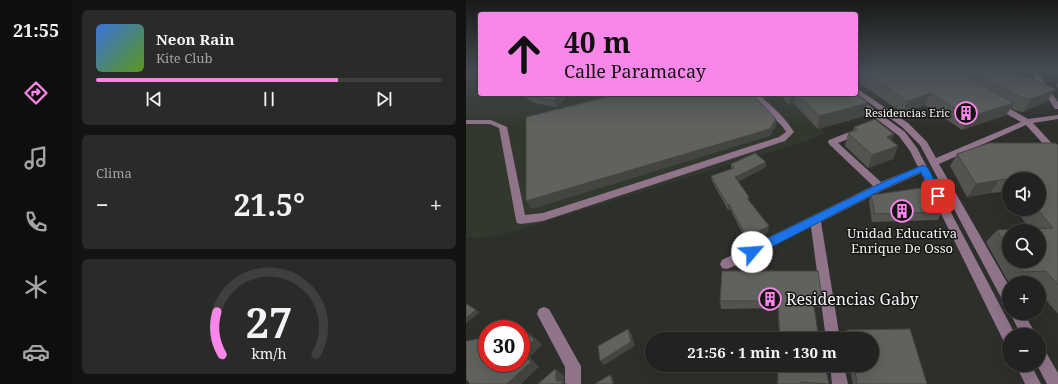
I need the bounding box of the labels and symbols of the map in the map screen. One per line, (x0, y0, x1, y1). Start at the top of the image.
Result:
building icon: Residencias Eric (953, 100, 979, 126)
place label: Residencias Eric (865, 105, 950, 120)
pin (921, 179, 955, 213)
building icon: Unidad Educativa Enrique De Osso (889, 198, 915, 224)
place label: Unidad Educativa Enrique De Osso (847, 224, 957, 257)
position arrow (731, 231, 773, 273)
building icon: Residencias Gaby (757, 286, 783, 312)
place label: Residencias Gaby (786, 288, 919, 310)
speed limit sign: 30 (478, 320, 530, 372)

